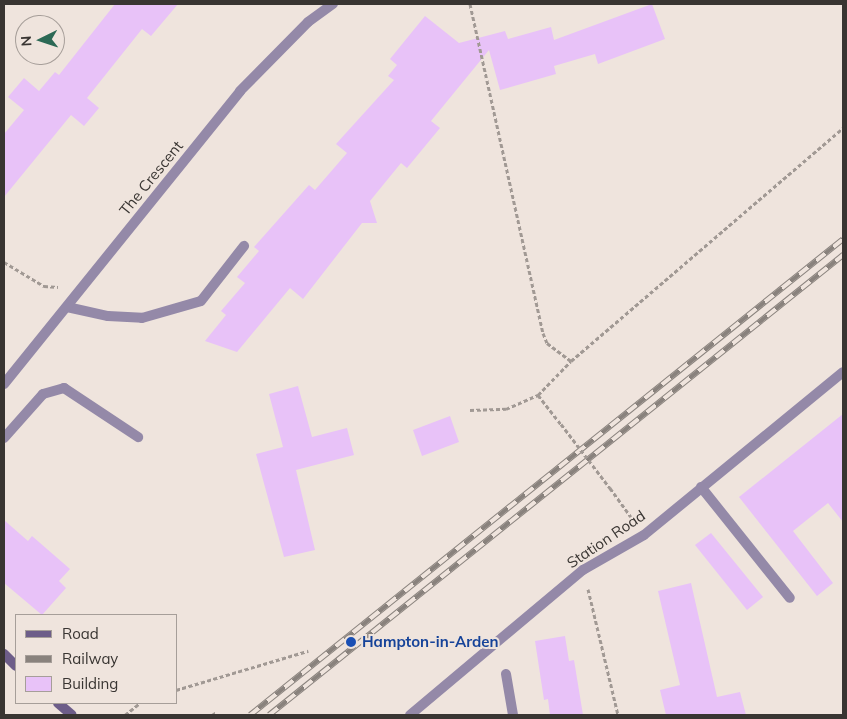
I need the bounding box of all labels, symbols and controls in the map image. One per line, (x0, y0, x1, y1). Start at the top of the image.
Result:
north arrow (15, 15, 65, 65)
text: N (17, 35, 35, 47)
street label: The Crescent (115, 137, 187, 219)
street label: Station Road (563, 506, 649, 572)
legend (15, 614, 178, 704)
text: Road (62, 624, 99, 643)
place label: Hampton-in-Arden (362, 633, 499, 651)
marker: Hampton-in-Arden (344, 635, 358, 649)
text: Railway (62, 649, 118, 668)
text: Building (62, 674, 118, 693)

